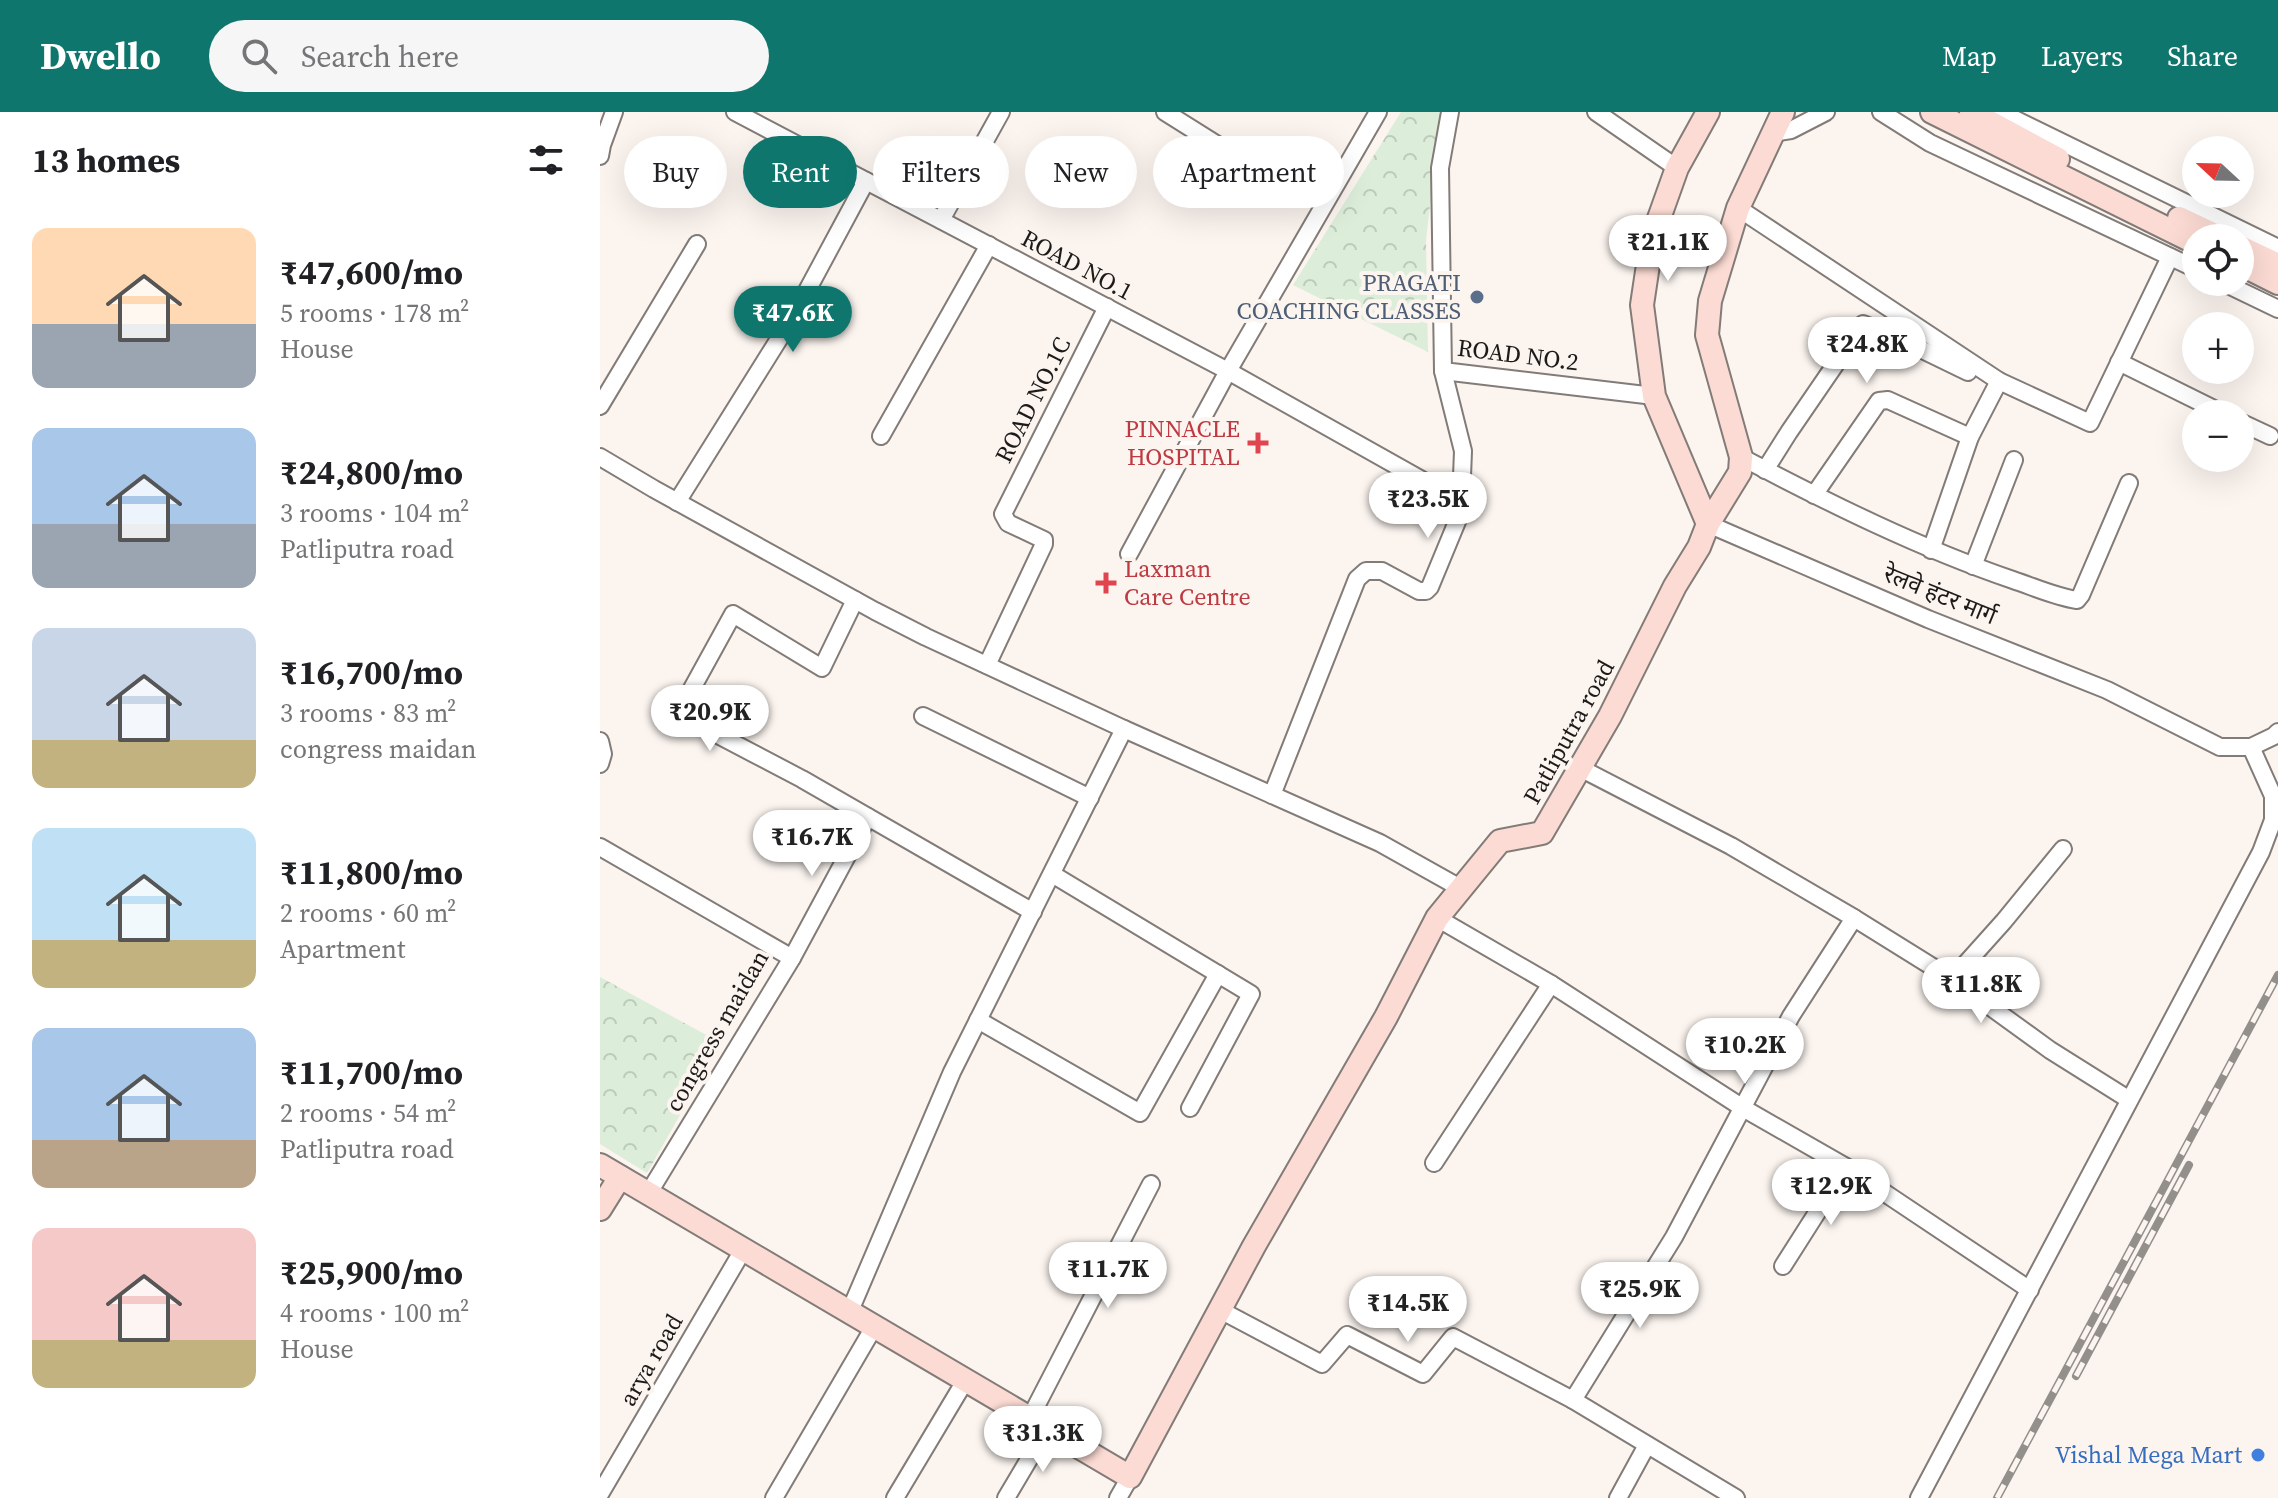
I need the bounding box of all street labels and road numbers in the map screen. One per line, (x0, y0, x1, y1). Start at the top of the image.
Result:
street label: ROAD NO.1 (1016, 221, 1139, 308)
street label: ROAD NO.1C (987, 331, 1078, 468)
street label: ROAD NO.2 (1456, 331, 1581, 378)
street label: रेलवे हंटर मार्ग (1877, 556, 2003, 633)
street label: Patliputra road (1515, 653, 1622, 810)
street label: congress maidan (657, 944, 776, 1118)
street label: arya road (611, 1307, 690, 1412)

